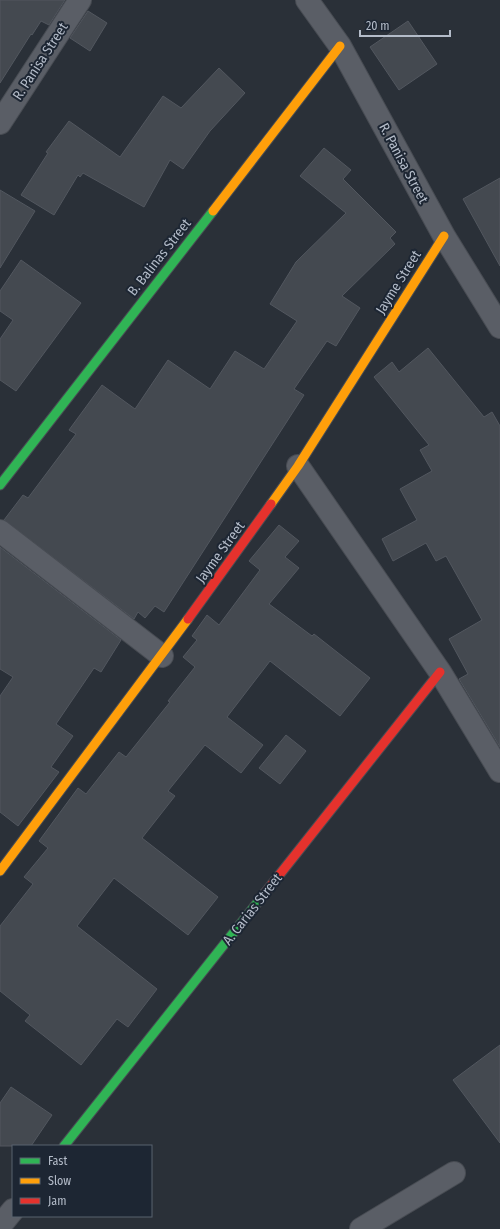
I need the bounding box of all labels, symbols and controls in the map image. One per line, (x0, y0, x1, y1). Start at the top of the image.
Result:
scale bar (360, 12, 450, 38)
street label: R. Panisa Street (9, 19, 72, 103)
text: 20 m (366, 19, 390, 33)
street label: R. Panisa Street (375, 120, 432, 207)
street label: B. Balinas Street (124, 215, 195, 299)
street label: Jayme Street (372, 247, 425, 317)
street label: Jayme Street (192, 518, 249, 586)
street label: A. Carias Street (219, 870, 286, 949)
legend (12, 1145, 152, 1217)
text: Fast (48, 1154, 67, 1168)
text: Slow (48, 1174, 71, 1188)
text: Jam (48, 1194, 66, 1208)

